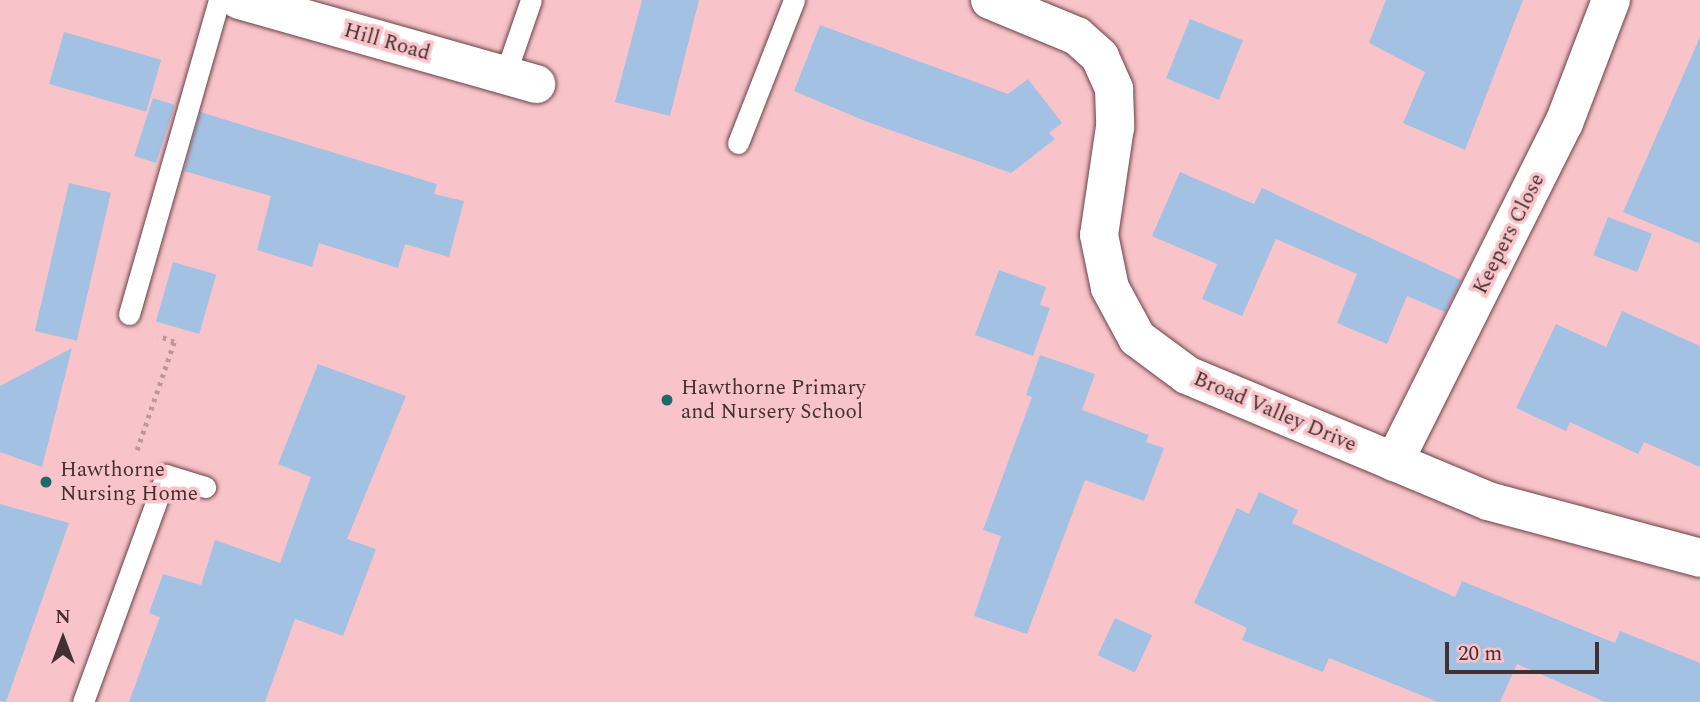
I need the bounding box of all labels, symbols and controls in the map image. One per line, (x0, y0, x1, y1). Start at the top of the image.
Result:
street label: Hill Road (341, 18, 433, 66)
street label: Keepers Close (1468, 170, 1550, 298)
street label: Broad Valley Drive (1190, 366, 1360, 458)
place label: Hawthorne Primary and Nursery School (681, 375, 866, 425)
marker: Hawthorne Primary and Nursery School (659, 392, 675, 408)
place label: Hawthorne Nursing Home (60, 457, 198, 507)
marker: Hawthorne Nursing Home (38, 474, 54, 490)
text: N (55, 603, 71, 632)
north arrow (28, 604, 98, 674)
scale bar (1448, 628, 1602, 672)
text: 20 m (1458, 638, 1502, 670)

